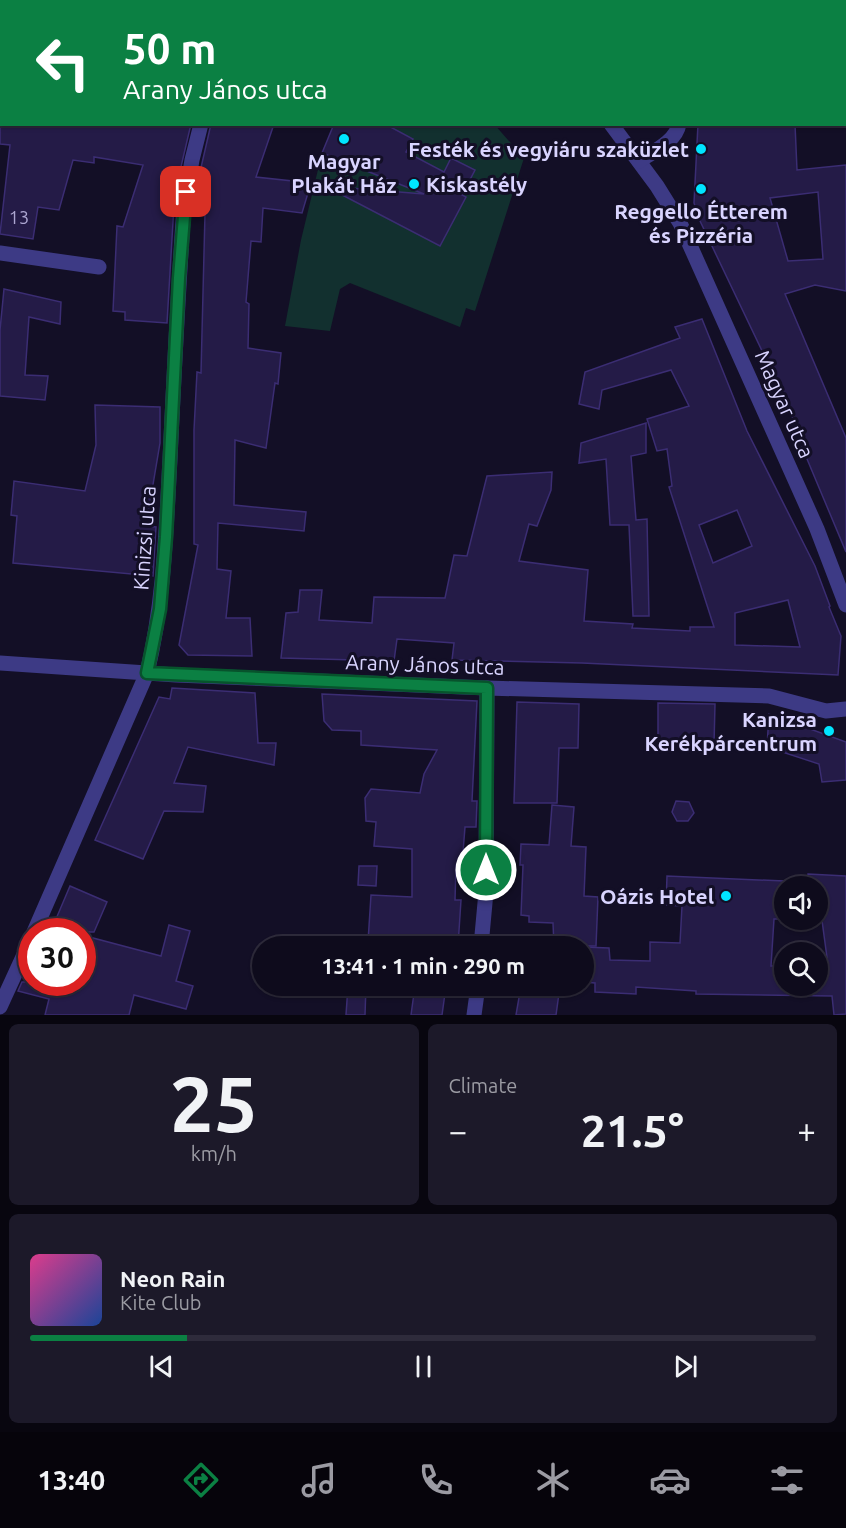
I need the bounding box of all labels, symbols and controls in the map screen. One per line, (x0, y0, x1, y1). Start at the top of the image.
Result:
icon: left (24, 24, 102, 102)
text: 50 m (123, 25, 217, 72)
text: Arany János utca (123, 74, 328, 104)
marker: Magyar Plakát Ház (337, 132, 351, 146)
place label: Festék és vegyiáru szaküzlet (408, 137, 689, 161)
marker: Festék és vegyiáru szaküzlet (694, 142, 708, 156)
place label: Magyar Plakát Ház (291, 149, 397, 197)
pin (160, 166, 211, 217)
place label: Kiskastély (426, 172, 527, 196)
icon: arrive (169, 175, 202, 208)
marker: Kiskastély (407, 177, 421, 191)
marker: Reggello Étterem és Pizzéria (694, 182, 708, 196)
place label: Reggello Étterem és Pizzéria (614, 199, 788, 247)
house number: 13 (9, 207, 29, 227)
street label: Magyar utca (751, 346, 819, 462)
street label: Kinizsi utca (128, 485, 160, 591)
street label: Arany János utca (345, 649, 505, 679)
place label: Kanizsa Kerékpárcentrum (644, 707, 817, 755)
marker: Kanizsa Kerékpárcentrum (822, 724, 836, 738)
position arrow (454, 838, 518, 902)
map controls (774, 876, 828, 996)
button: sound (774, 876, 828, 930)
place label: Oázis Hotel (600, 884, 714, 908)
marker: Oázis Hotel (719, 889, 733, 903)
speed limit sign: 30 (18, 918, 96, 996)
button: search (774, 942, 828, 996)
text: 13:41 · 1 min · 290 m (321, 953, 525, 978)
text: 25 (170, 1059, 258, 1147)
text: Climate (449, 1074, 517, 1097)
text: 21.5° (581, 1105, 684, 1156)
text: − (449, 1112, 467, 1149)
text: + (797, 1112, 816, 1149)
text: km/h (191, 1142, 237, 1165)
text: Neon Rain (120, 1266, 225, 1291)
text: Kite Club (120, 1291, 202, 1314)
icon: previous (145, 1350, 178, 1383)
icon: pause (407, 1350, 440, 1383)
icon: next (669, 1350, 702, 1383)
icon: directions (180, 1459, 222, 1501)
icon: music (298, 1459, 340, 1501)
icon: phone (415, 1459, 457, 1501)
icon: climate (532, 1459, 574, 1501)
icon: car (649, 1459, 691, 1501)
icon: filters (766, 1459, 808, 1501)
text: 13:40 (38, 1465, 105, 1495)

